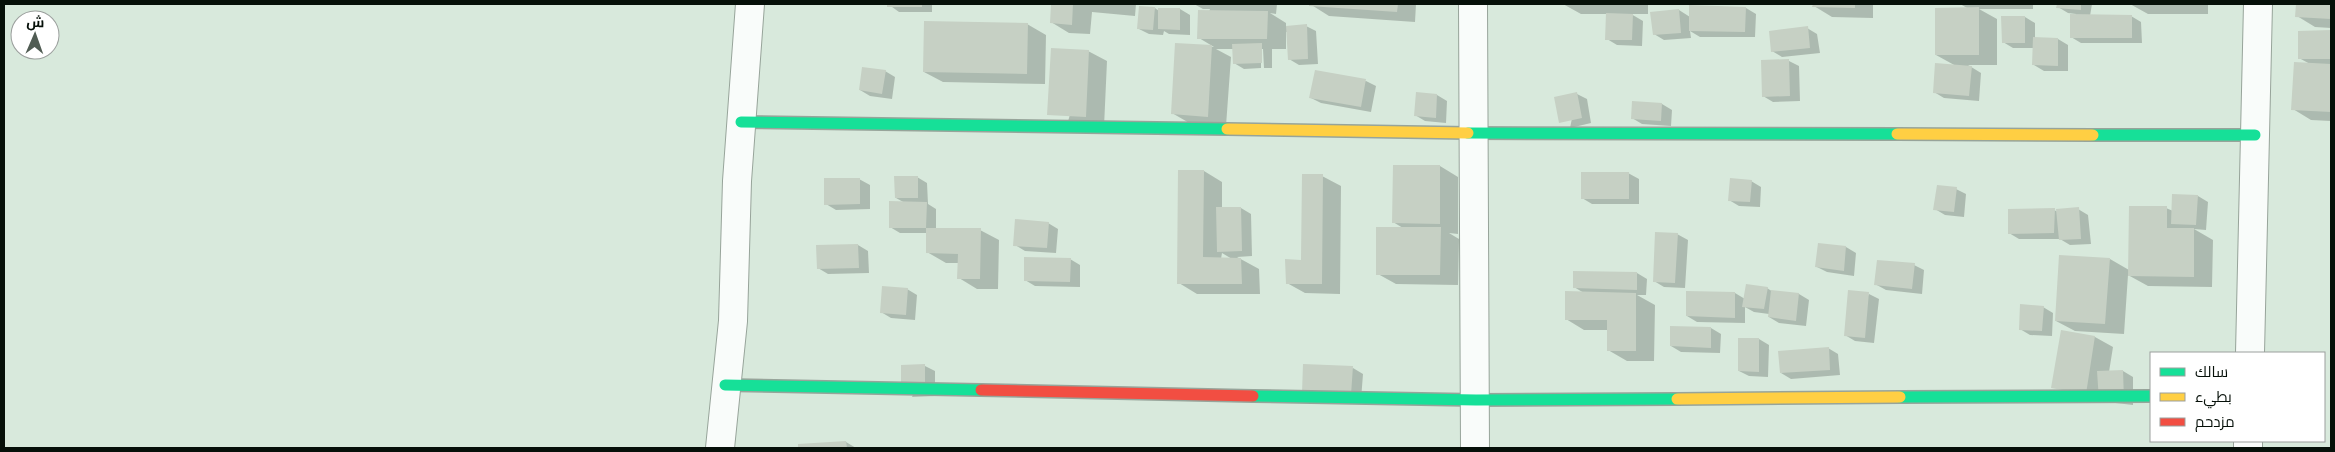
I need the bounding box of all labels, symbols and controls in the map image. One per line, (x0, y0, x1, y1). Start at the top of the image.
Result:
north arrow (10, 10, 60, 60)
text: ش (26, 14, 45, 31)
legend (2150, 352, 2325, 442)
text: سالك (2195, 363, 2228, 381)
text: بطيء (2195, 388, 2232, 409)
text: مزدحم (2195, 413, 2235, 432)

